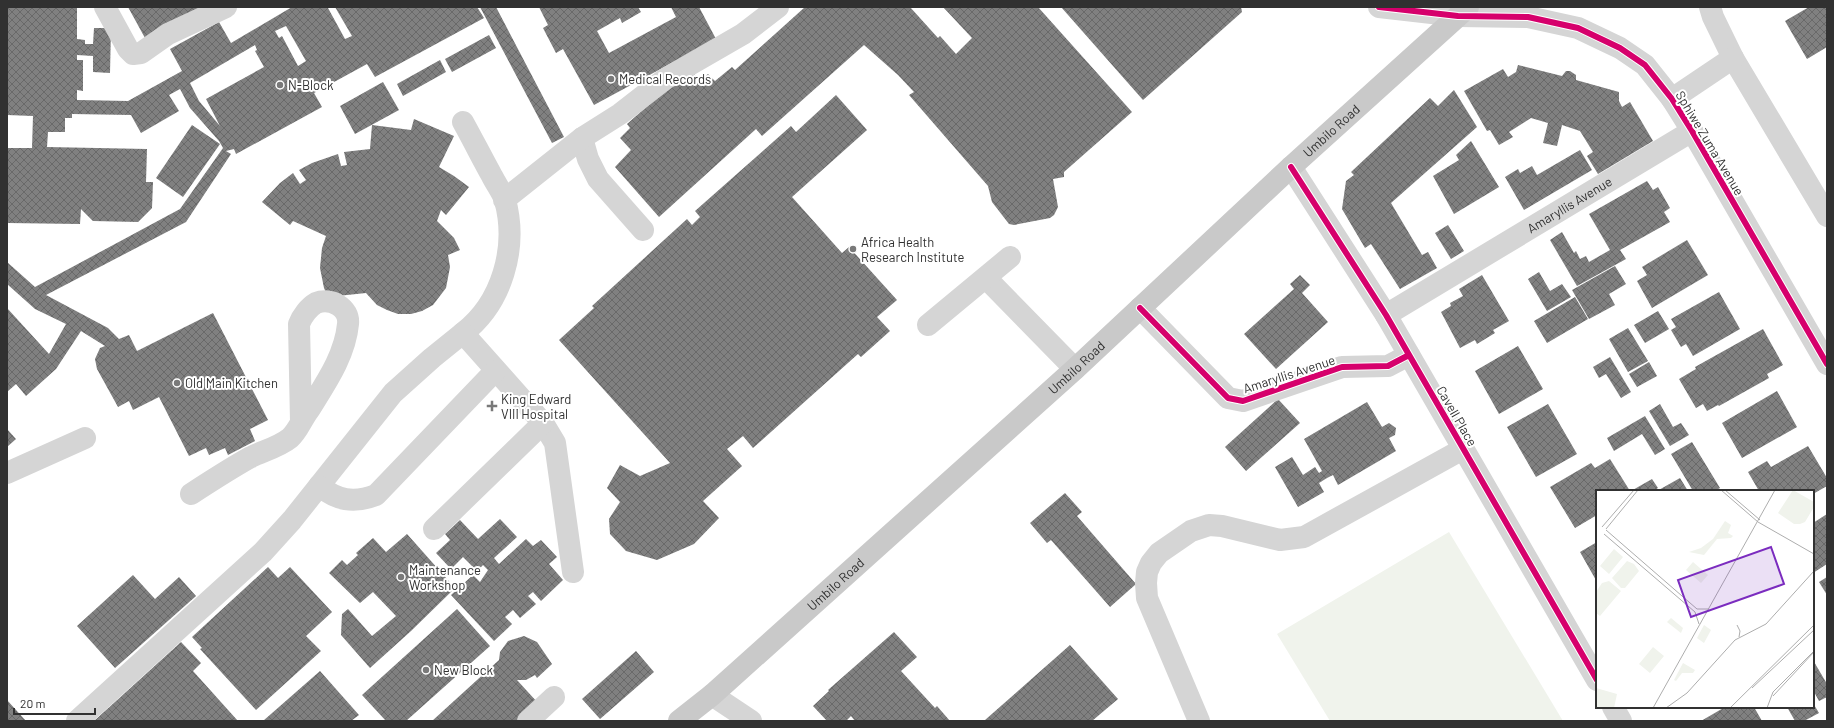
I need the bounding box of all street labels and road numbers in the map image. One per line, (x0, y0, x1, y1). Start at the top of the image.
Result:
street label: Sphiwe Zuma Avenue (1672, 88, 1748, 198)
street label: Umbilo Road (1300, 101, 1363, 160)
street label: Amaryllis Avenue (1524, 173, 1615, 236)
street label: Umbilo Road (1045, 337, 1108, 397)
street label: Amaryllis Avenue (1241, 352, 1337, 396)
street label: Cavell Place (1433, 383, 1481, 449)
street label: Umbilo Road (804, 554, 867, 614)

